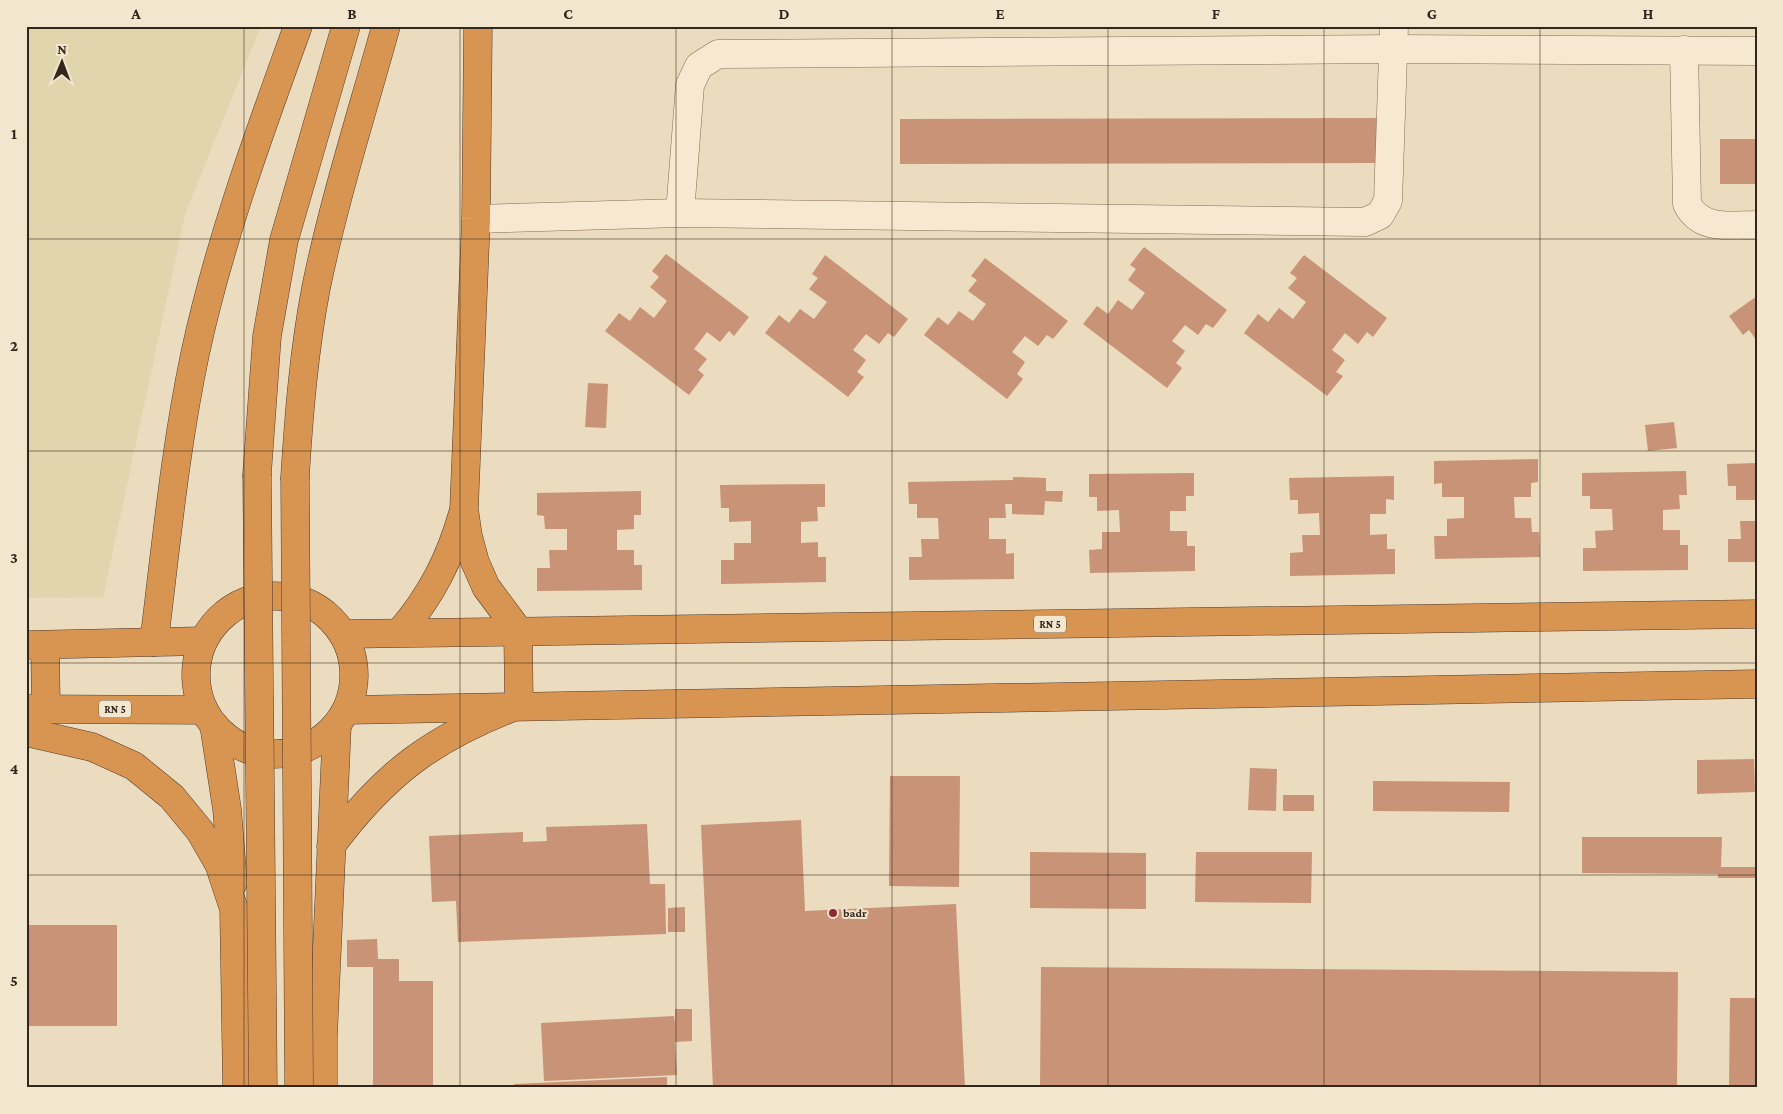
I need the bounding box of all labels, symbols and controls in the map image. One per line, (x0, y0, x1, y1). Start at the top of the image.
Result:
text: A (130, 5, 141, 22)
text: B (347, 5, 357, 22)
text: C (563, 5, 573, 22)
text: D (778, 5, 790, 22)
text: E (995, 5, 1005, 22)
text: F (1212, 5, 1221, 22)
text: G (1427, 5, 1437, 22)
text: H (1643, 5, 1654, 22)
north arrow (38, 38, 88, 88)
text: N (57, 41, 68, 57)
text: 1 (11, 125, 17, 142)
text: 2 (10, 337, 18, 354)
text: 3 (10, 549, 18, 566)
road number: RN 5 (1034, 616, 1066, 632)
road number: RN 5 (99, 701, 131, 718)
text: 4 (10, 760, 19, 777)
place label: badr (842, 906, 867, 920)
marker: badr (827, 907, 839, 919)
text: 5 (10, 972, 18, 989)

